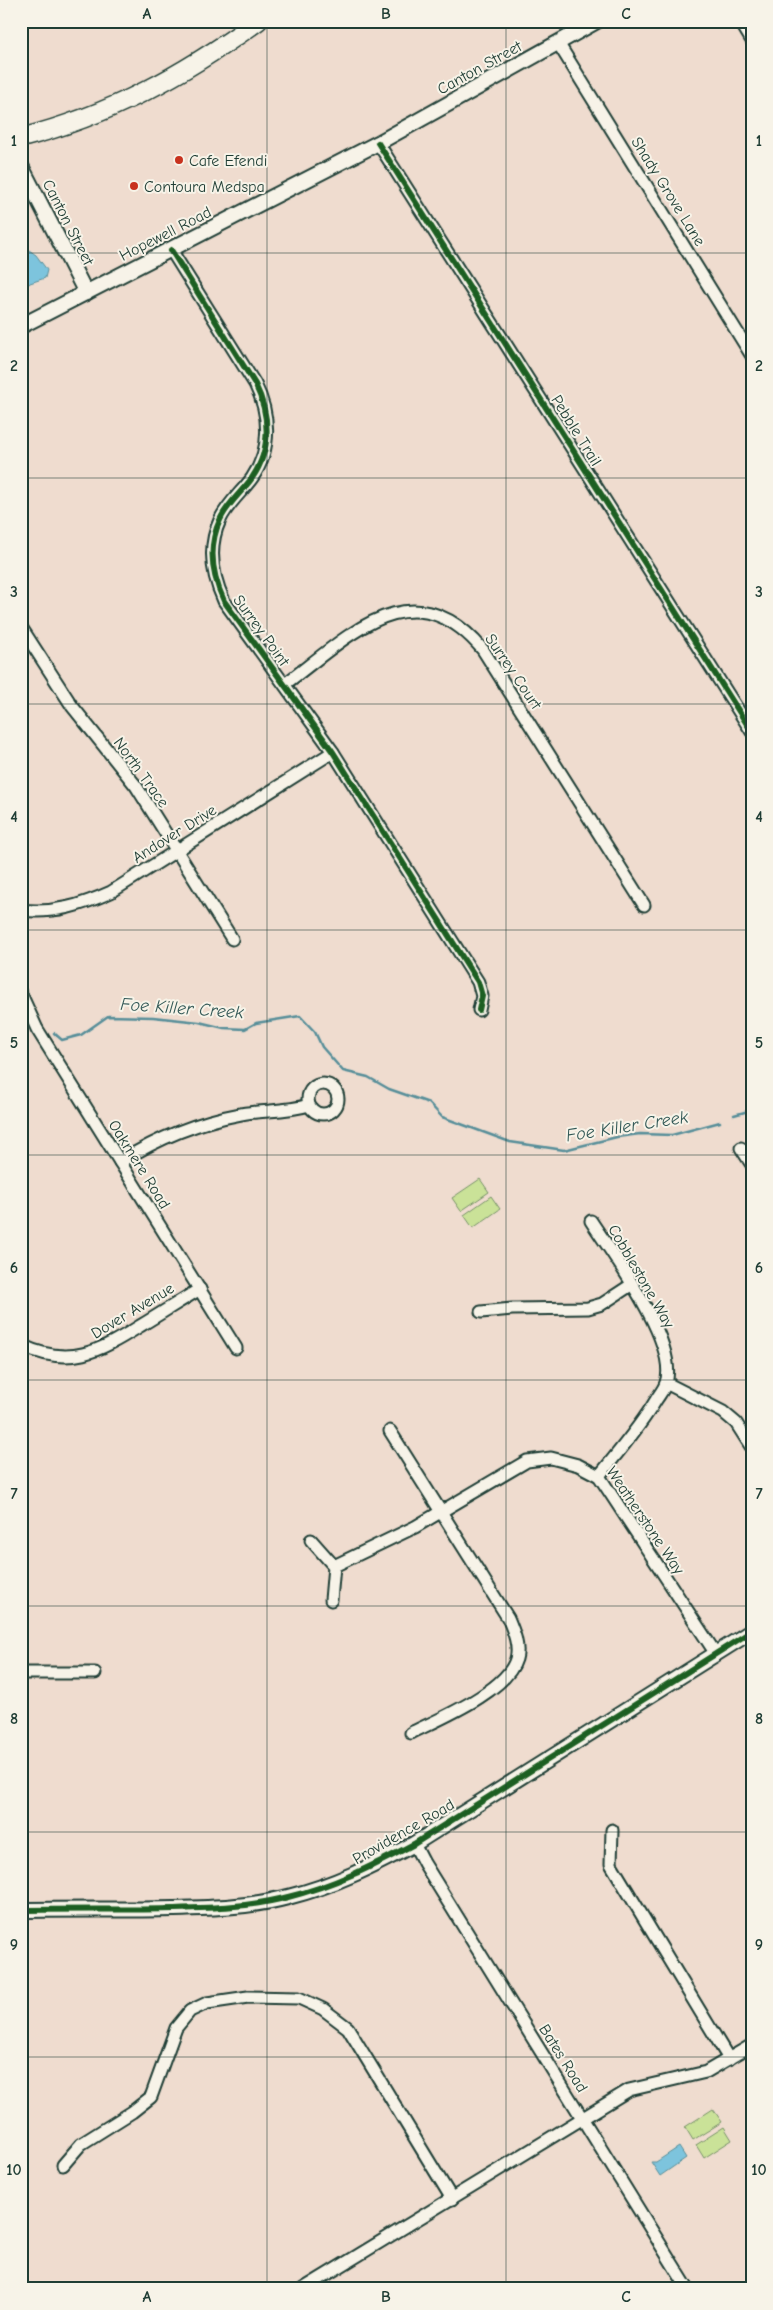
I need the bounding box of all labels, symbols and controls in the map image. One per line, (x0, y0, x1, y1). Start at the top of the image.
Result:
text: A (143, 5, 152, 23)
text: B (381, 5, 391, 23)
text: C (621, 5, 631, 23)
street label: Canton Street (434, 37, 525, 98)
text: 1 (11, 132, 17, 150)
text: 1 (756, 132, 762, 150)
street label: Shady Grove Lane (627, 134, 709, 249)
place label: Cafe Efendi (189, 152, 267, 170)
marker: Cafe Efendi (173, 154, 185, 166)
street label: Canton Street (39, 177, 98, 269)
place label: Contoura Medspa (144, 178, 265, 196)
marker: Contoura Medspa (128, 180, 140, 192)
street label: Hopewell Road (116, 203, 214, 265)
text: 2 (10, 357, 18, 375)
text: 2 (755, 357, 763, 375)
street label: Pebble Trail (547, 392, 605, 469)
text: 3 (10, 583, 18, 601)
text: 3 (755, 583, 763, 601)
street label: Surrey Point (229, 591, 293, 670)
street label: Surrey Court (481, 630, 545, 713)
street label: North Trace (110, 734, 173, 811)
street label: Andover Drive (129, 801, 220, 867)
text: 4 (10, 808, 18, 826)
text: 4 (755, 808, 763, 826)
water label: Foe Killer Creek (120, 994, 245, 1023)
text: 5 (10, 1034, 18, 1052)
text: 5 (755, 1034, 763, 1052)
water label: Foe Killer Creek (564, 1106, 690, 1147)
street label: Oakmere Road (105, 1117, 174, 1212)
street label: Cobblestone Way (604, 1222, 678, 1332)
text: 6 (10, 1259, 18, 1277)
text: 6 (755, 1259, 763, 1277)
street label: Dover Avenue (88, 1279, 177, 1343)
street label: Weatherstone Way (602, 1463, 688, 1579)
text: 7 (10, 1485, 18, 1503)
text: 7 (755, 1485, 763, 1503)
text: 8 (10, 1710, 18, 1728)
text: 8 (755, 1710, 763, 1728)
street label: Providence Road (349, 1795, 458, 1868)
text: 9 (10, 1936, 18, 1954)
text: 9 (755, 1936, 763, 1954)
street label: Bates Road (535, 2021, 591, 2096)
text: 10 (6, 2161, 22, 2179)
text: 10 (751, 2161, 767, 2179)
text: A (143, 2288, 152, 2306)
text: B (381, 2288, 391, 2306)
text: C (621, 2288, 631, 2306)

